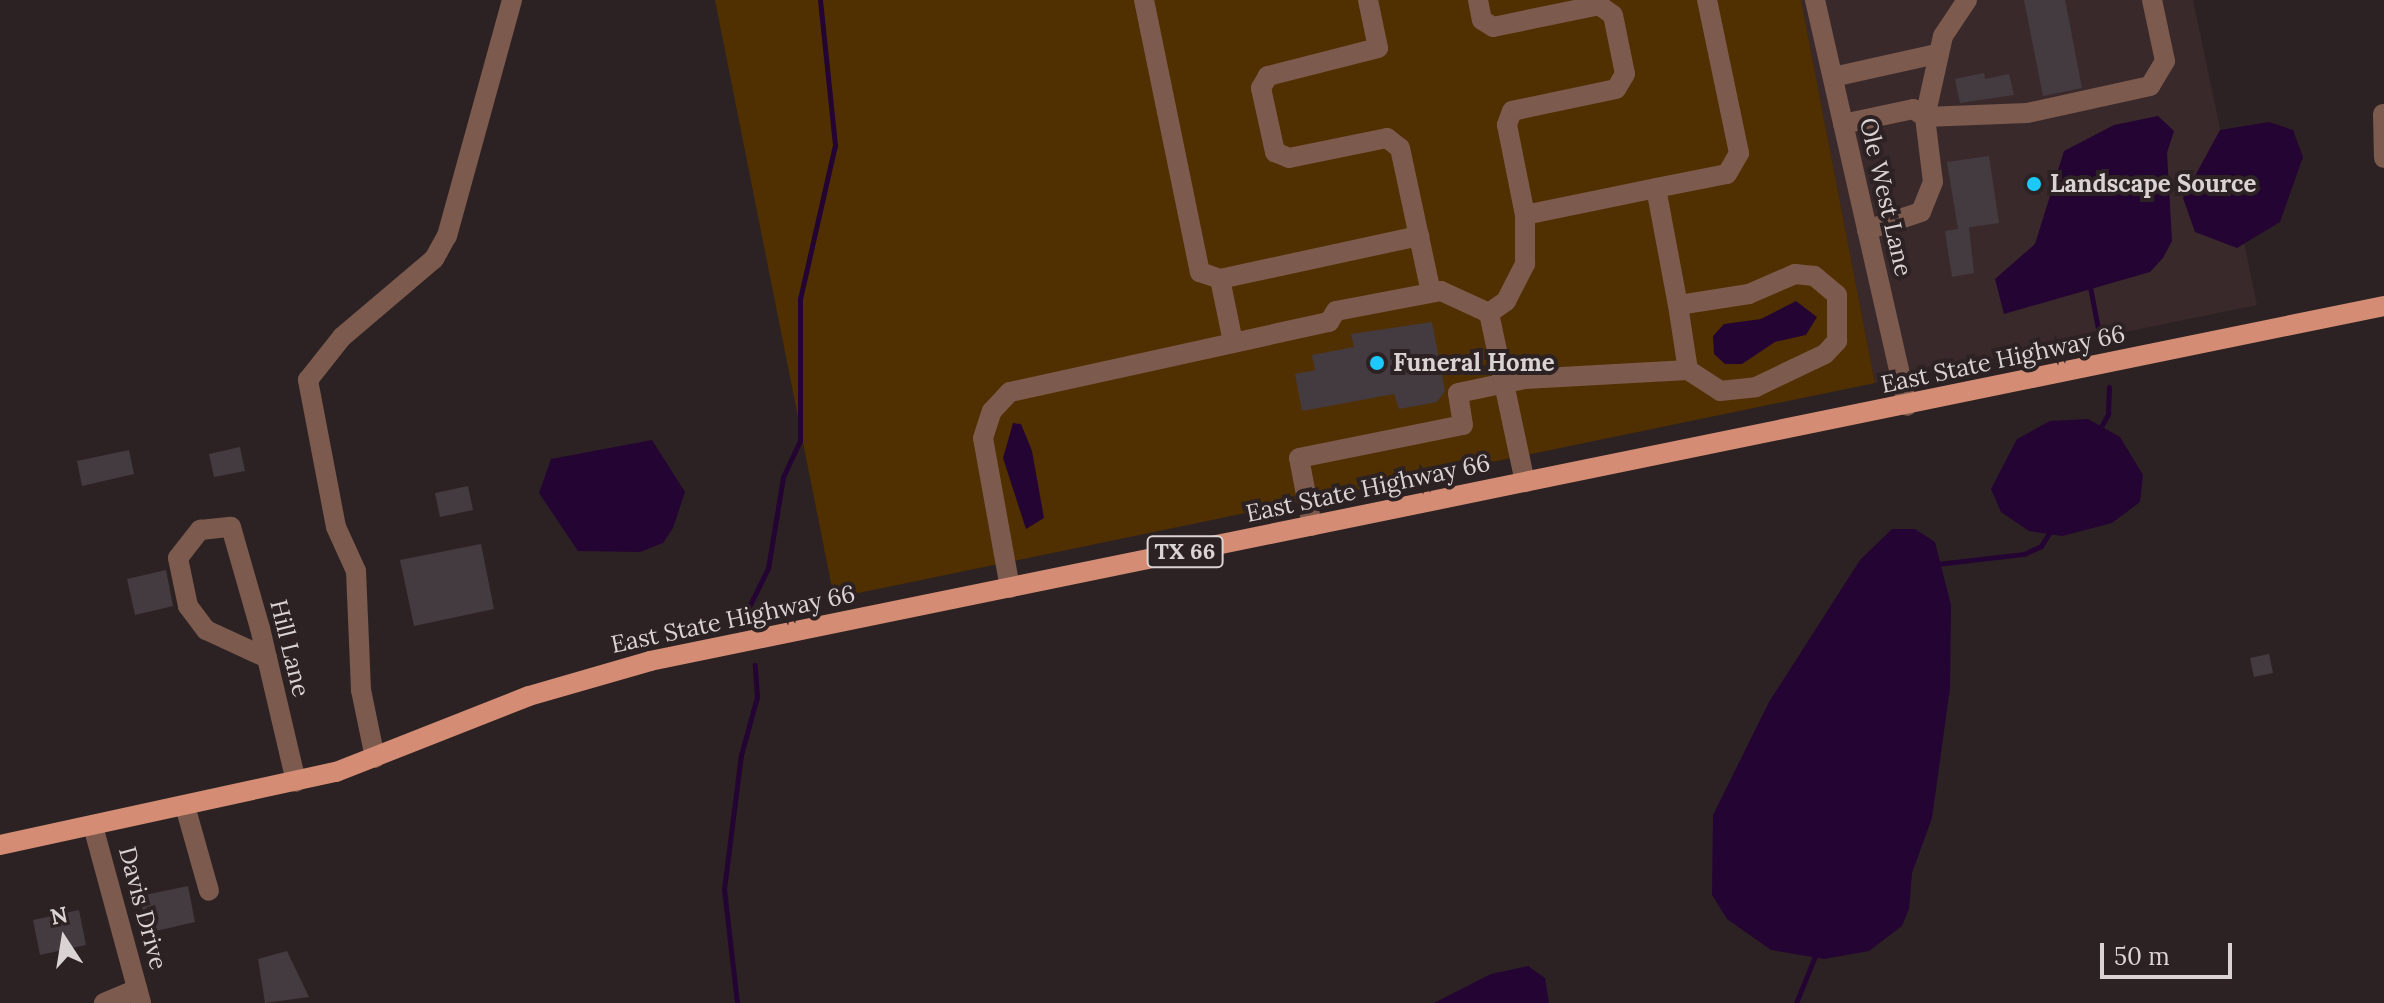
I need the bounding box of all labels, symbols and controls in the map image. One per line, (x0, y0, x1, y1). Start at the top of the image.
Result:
street label: Ole West Lane (1854, 115, 1918, 279)
place label: Landscape Source (2050, 170, 2256, 198)
marker: Landscape Source (2025, 175, 2043, 193)
street label: East State Highway 66 (1878, 319, 2128, 399)
place label: Funeral Home (1393, 349, 1555, 377)
marker: Funeral Home (1368, 354, 1386, 372)
street label: East State Highway 66 (1243, 448, 1493, 528)
road number: TX 66 (1145, 534, 1225, 570)
street label: East State Highway 66 (608, 579, 858, 659)
street label: Hill Lane (264, 596, 316, 700)
street label: Davis Drive (113, 843, 173, 973)
north arrow (24, 899, 104, 979)
text: N (48, 900, 70, 931)
scale bar (2104, 927, 2236, 977)
text: 50 m (2114, 941, 2170, 972)

